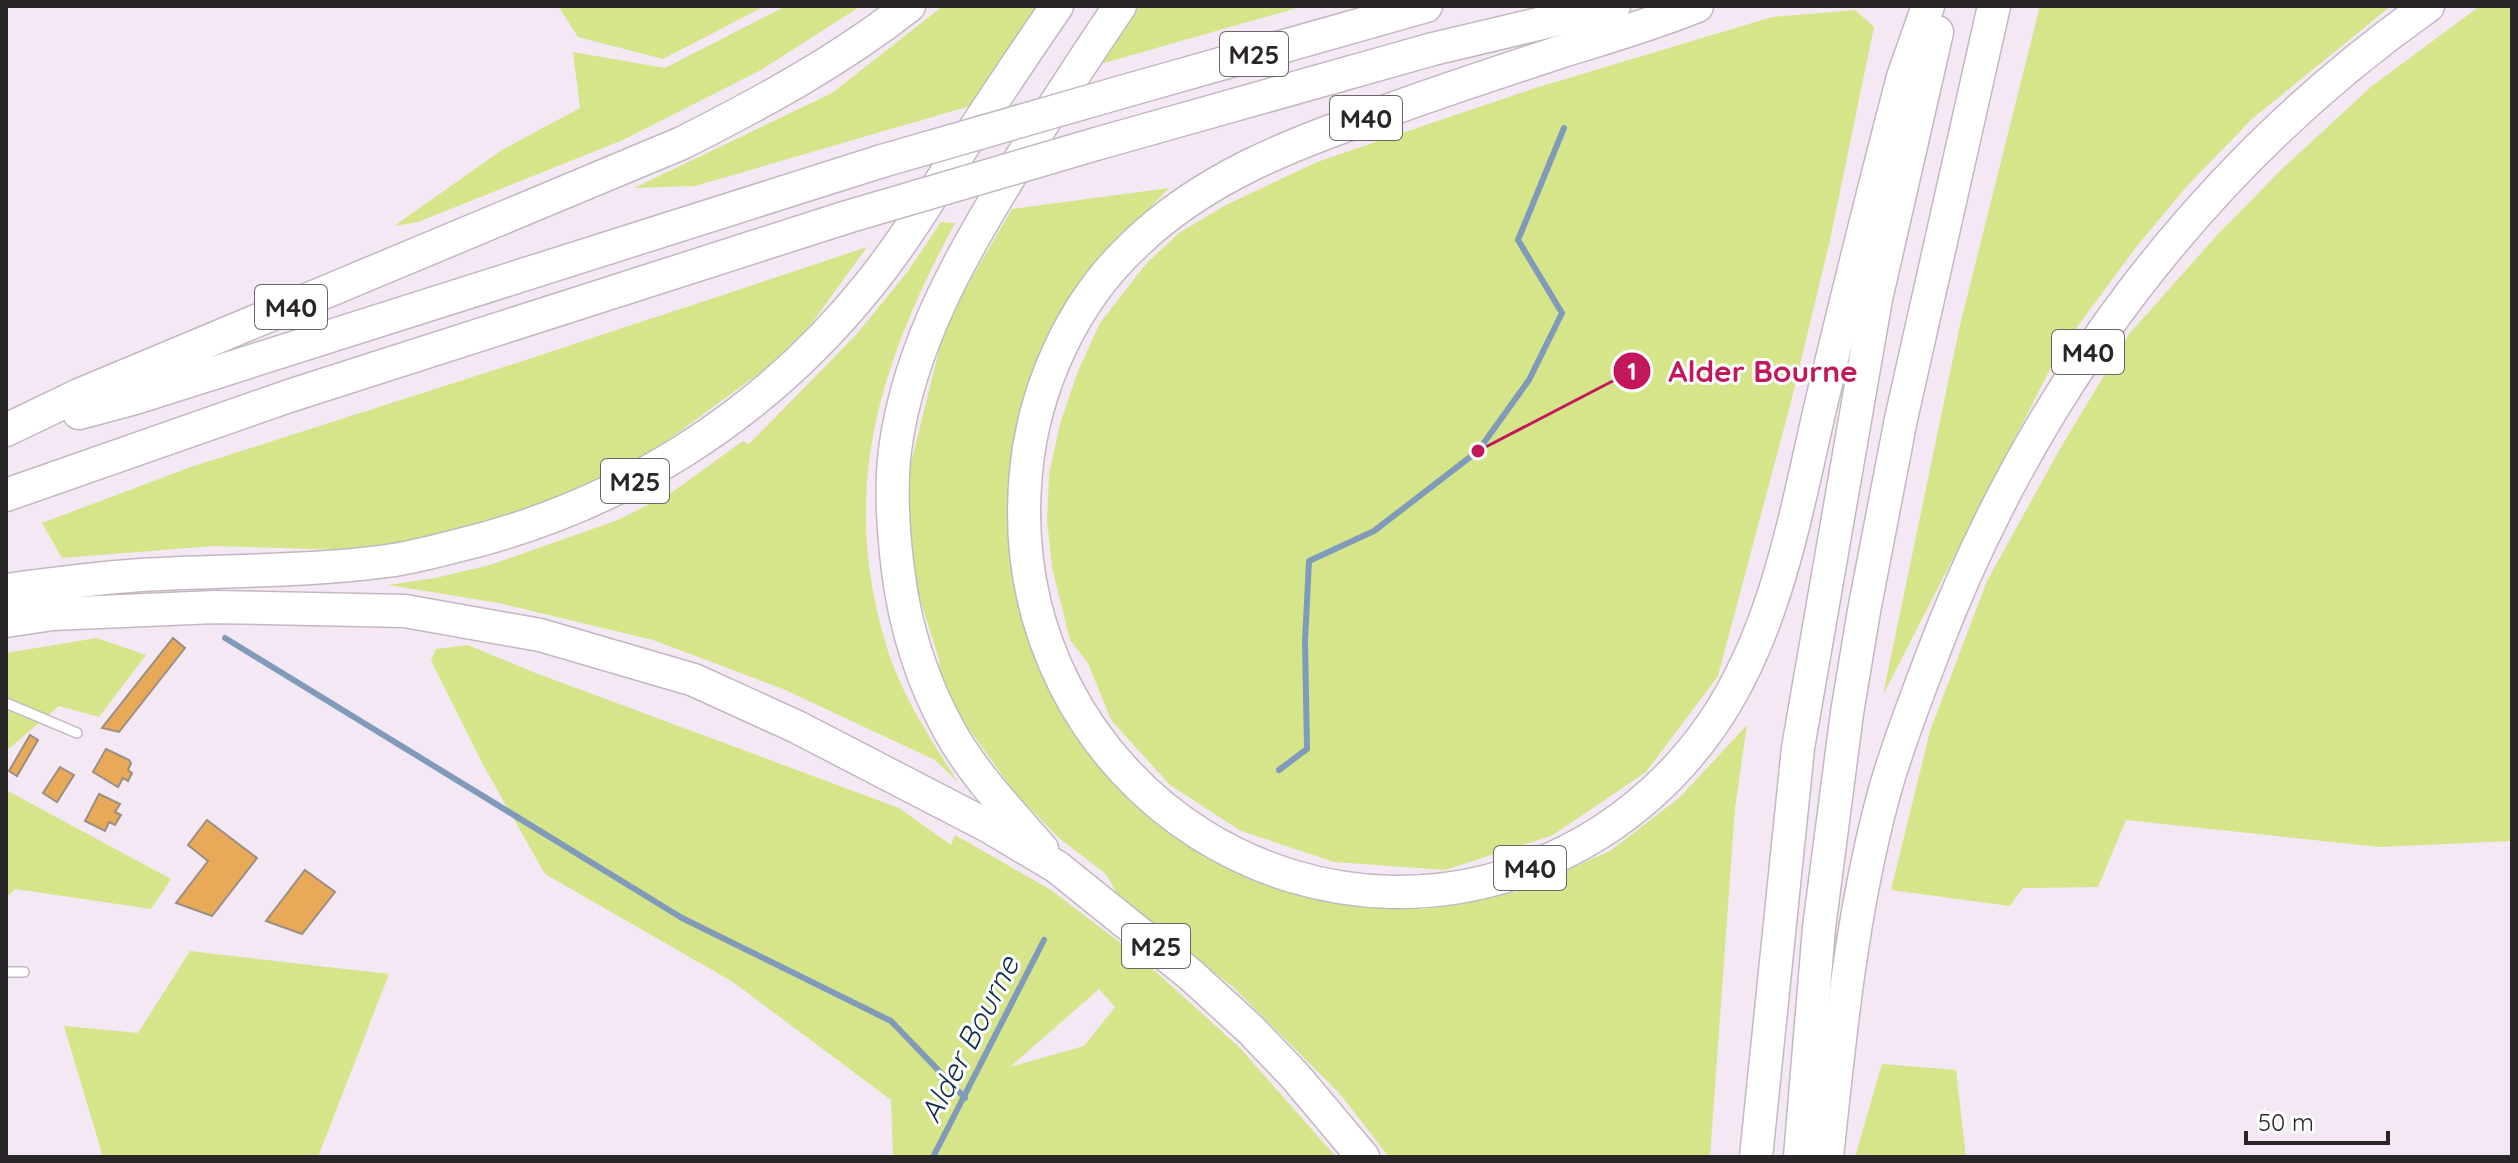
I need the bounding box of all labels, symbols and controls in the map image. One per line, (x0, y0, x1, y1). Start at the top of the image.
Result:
road number: M25 (1220, 32, 1288, 76)
road number: M40 (1330, 96, 1402, 140)
road number: M40 (255, 285, 327, 329)
road number: M40 (2052, 330, 2124, 374)
callout: Alder Bourne (1612, 344, 1873, 398)
text: Alder Bourne (1668, 352, 1858, 390)
text: 1 (1627, 356, 1637, 386)
road number: M25 (601, 459, 669, 503)
road number: M40 (1494, 846, 1566, 890)
road number: M25 (1122, 924, 1190, 968)
water label: Alder Bourne (911, 949, 1028, 1128)
scale bar (2246, 1095, 2388, 1145)
text: 50 m (2258, 1107, 2314, 1137)

